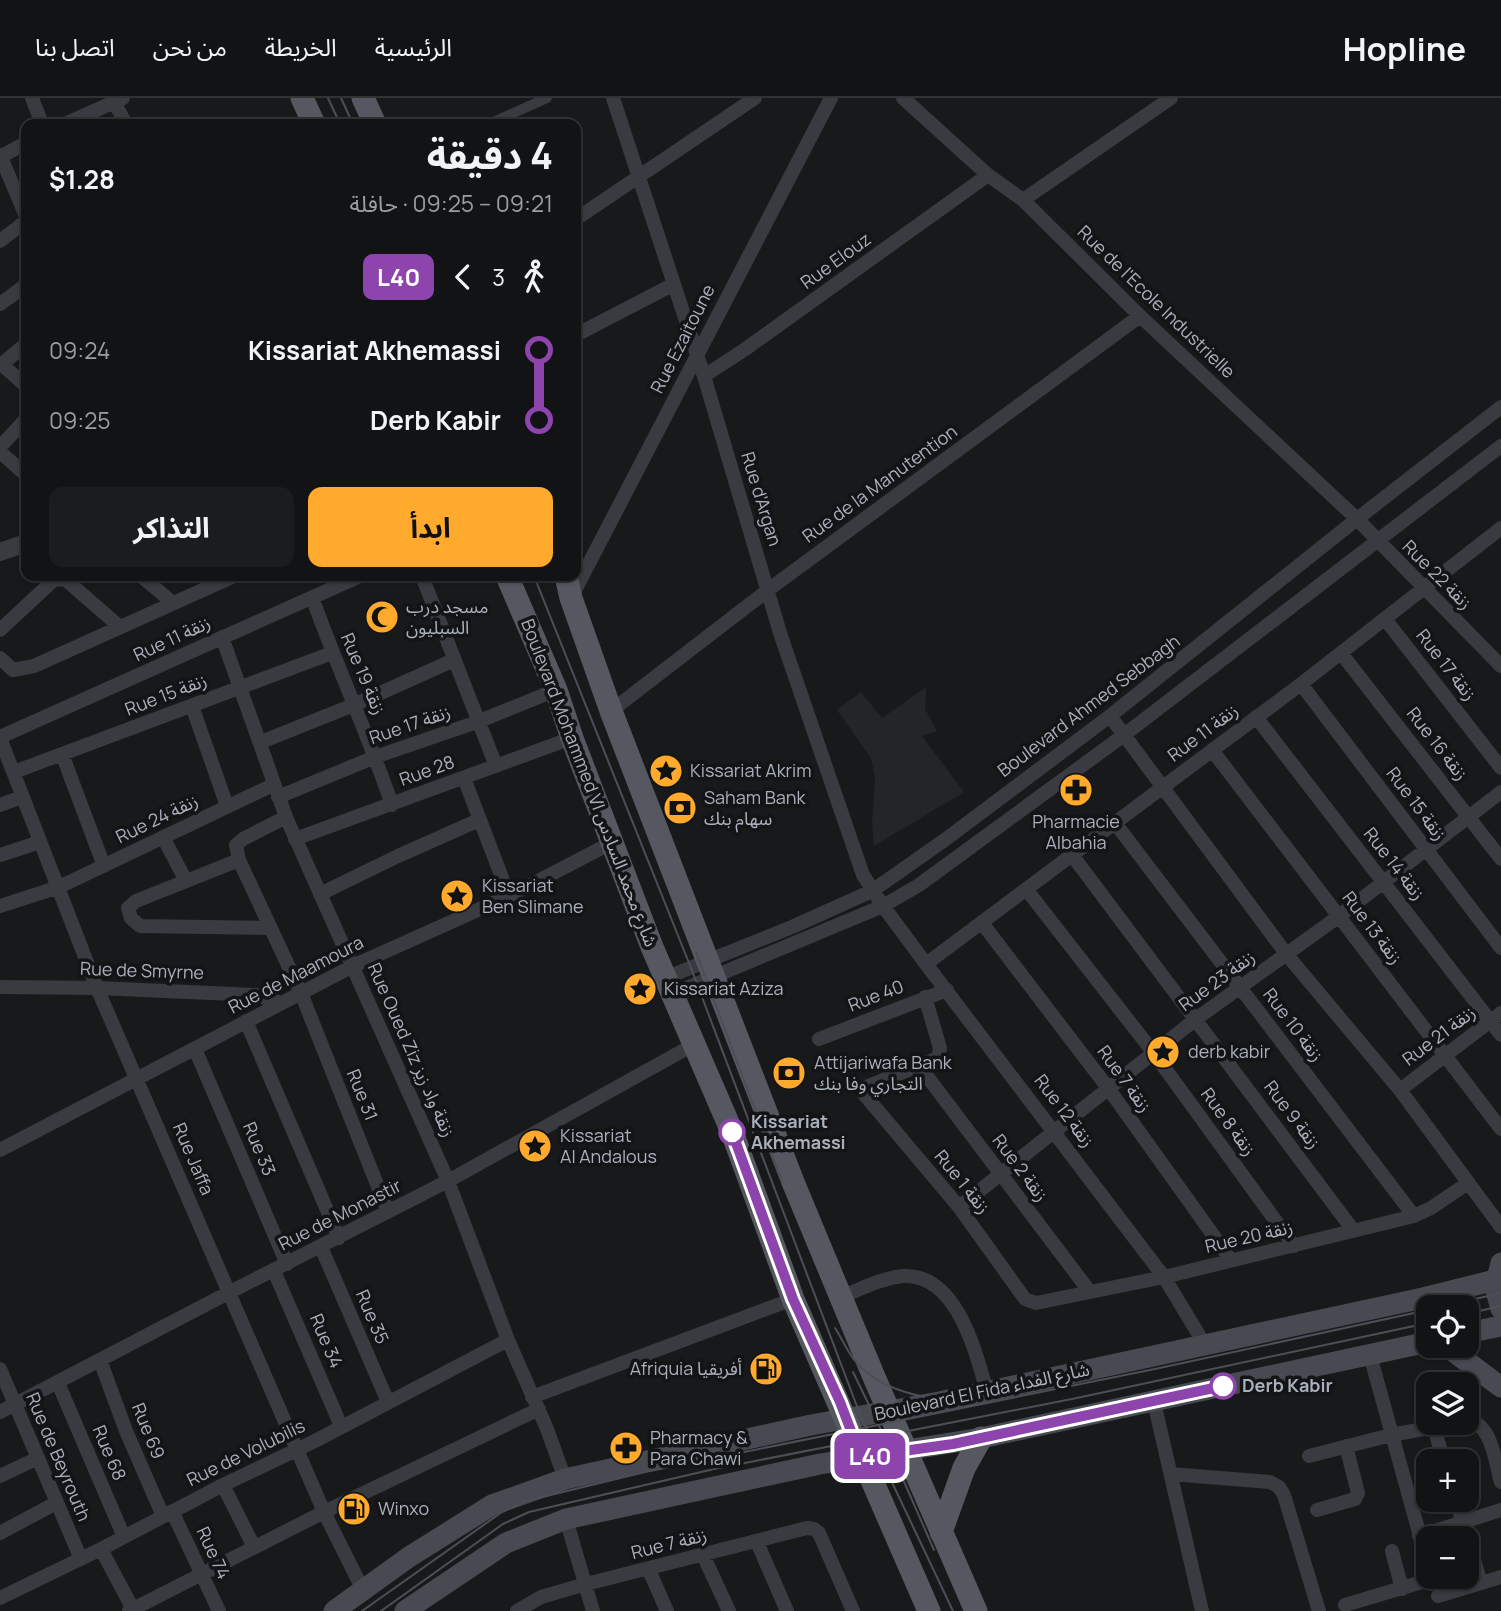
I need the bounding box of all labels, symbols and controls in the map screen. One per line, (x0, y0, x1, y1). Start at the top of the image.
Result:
text: Hopline (1343, 26, 1466, 71)
text: اتصل بنا (35, 30, 115, 63)
text: من نحن (153, 30, 227, 63)
text: الخريطة (265, 30, 337, 63)
text: الرئيسية (375, 30, 452, 63)
text: 4 دقيقة (427, 128, 553, 180)
text: $1.28 (49, 161, 115, 197)
text: 09:21 – 09:25 · حافلة (350, 187, 553, 219)
street label: Rue de l'Ecole Industrielle (1073, 220, 1241, 383)
street label: Rue Elouz (795, 227, 875, 294)
icon: back (444, 258, 482, 296)
icon: walk (515, 258, 553, 296)
text: L40 (377, 260, 420, 293)
text: 3 (492, 261, 505, 293)
street label: Rue Ezaitoune (644, 280, 720, 397)
text: Kissariat Akhemassi (248, 332, 501, 368)
text: 09:24 (49, 334, 110, 366)
text: Derb Kabir (370, 402, 501, 438)
text: 09:25 (49, 404, 111, 436)
street label: Rue de la Manutention (797, 419, 962, 548)
street label: Rue d'Argan (736, 449, 788, 549)
button: التذاكر (49, 487, 294, 567)
button: ابدأ (308, 487, 553, 567)
street label: Rue 22 زنقة (1398, 534, 1478, 614)
place label: مسجد درب السبليون (406, 594, 488, 639)
mosque icon: مسجد درب السبليون (363, 598, 401, 636)
street label: Rue 11 زنقة (129, 610, 214, 666)
street label: Boulevard Mohammed VI شارع محمد السادس (513, 615, 664, 951)
street label: Rue 17 زنقة (1411, 624, 1482, 705)
street label: Rue 19 زنقة (336, 629, 392, 718)
street label: Boulevard Ahmed Sebbagh (992, 629, 1184, 782)
street label: Rue 15 زنقة (121, 667, 210, 721)
street label: Rue 11 زنقة (1162, 698, 1243, 767)
street label: Rue 17 زنقة (366, 699, 453, 749)
street label: Rue 16 زنقة (1402, 702, 1474, 785)
street label: Rue 28 (396, 749, 457, 791)
place icon: Kissariat Akrim (647, 752, 685, 790)
place label: Kissariat Akrim (690, 758, 812, 782)
street label: Rue 15 زنقة (1381, 762, 1452, 845)
pharmacy icon: Pharmacie Albahia (1057, 771, 1095, 809)
place label: Saham Bank سهام بنك (704, 785, 806, 833)
street label: Rue 24 زنقة (111, 788, 202, 848)
bank icon: Saham Bank سهام بنك (661, 789, 699, 827)
place label: Pharmacie Albahia (1032, 809, 1120, 854)
street label: Rue 14 زنقة (1359, 822, 1431, 905)
place label: Kissariat Ben Slimane (482, 873, 584, 918)
place icon: Kissariat Ben Slimane (438, 877, 476, 915)
street label: Rue 13 زنقة (1338, 886, 1408, 969)
street label: Rue de Maamoura (224, 930, 367, 1019)
street label: Rue 23 زنقة (1174, 944, 1259, 1016)
street label: Rue de Smyrne (80, 956, 204, 984)
street label: Rue Oued Ziz زنقة واد زيز (363, 959, 461, 1140)
place icon: Kissariat Aziza (621, 970, 659, 1008)
street label: Rue 40 (844, 974, 907, 1017)
place label: Kissariat Aziza (664, 976, 783, 1000)
street label: Rue 10 زنقة (1258, 983, 1329, 1066)
street label: Rue 21 زنقة (1397, 1000, 1480, 1071)
place icon: derb kabir (1144, 1033, 1182, 1071)
place label: derb kabir (1188, 1039, 1271, 1063)
street label: Rue 7 زنقة (1092, 1040, 1157, 1117)
place label: Attijariwafa Bank التجاري وفا بنك (814, 1050, 953, 1097)
bank icon: Attijariwafa Bank التجاري وفا بنك (770, 1054, 808, 1092)
street label: Rue 31 (342, 1065, 384, 1124)
street label: Rue 12 زنقة (1029, 1069, 1100, 1152)
street label: Rue 9 زنقة (1259, 1075, 1326, 1153)
street label: Rue 8 زنقة (1196, 1082, 1262, 1160)
place label: Kissariat Akhemassi (751, 1109, 846, 1154)
street label: Rue 33 (238, 1118, 282, 1179)
street label: Rue Jaffa (168, 1119, 220, 1198)
marker: Kissariat Akhemassi (719, 1119, 745, 1145)
place label: Kissariat Al Andalous (560, 1123, 657, 1168)
place icon: Kissariat Al Andalous (516, 1127, 554, 1165)
street label: Rue 2 زنقة (988, 1129, 1054, 1206)
street label: Rue 1 زنقة (930, 1145, 996, 1218)
street label: Rue de Monastir (274, 1173, 405, 1255)
street label: Rue 20 زنقة (1202, 1214, 1295, 1258)
street label: Rue 35 (351, 1286, 395, 1347)
map controls (1416, 1295, 1479, 1589)
button: locate (1416, 1295, 1479, 1358)
street label: Rue 34 (305, 1310, 349, 1371)
fuel station icon: Afriquia أفريقيا (747, 1350, 785, 1388)
place label: Afriquia أفريقيا (630, 1356, 742, 1380)
street label: Boulevard El Fida شارع الفداء (872, 1356, 1092, 1428)
button: layers (1416, 1372, 1479, 1435)
marker: Derb Kabir (1210, 1373, 1236, 1399)
place label: Derb Kabir (1242, 1373, 1333, 1397)
street label: Rue de Beyrouth (21, 1389, 97, 1525)
street label: Rue 69 (127, 1399, 171, 1462)
street label: Rue de Volubilis (182, 1413, 309, 1491)
street label: Rue 68 (88, 1421, 132, 1484)
place label: Pharmacy & Para Chawi (650, 1425, 748, 1470)
pharmacy icon: Pharmacy & Para Chawi (607, 1429, 645, 1467)
line badge: L40 (830, 1433, 910, 1479)
text: L40 (848, 1439, 892, 1472)
button: + (1416, 1449, 1479, 1512)
fuel station icon: Winxo (335, 1490, 373, 1528)
place label: Winxo (378, 1496, 429, 1520)
street label: Rue 7 زنقة (628, 1522, 709, 1564)
street label: Rue 74 (191, 1523, 236, 1583)
button: − (1416, 1526, 1479, 1589)

